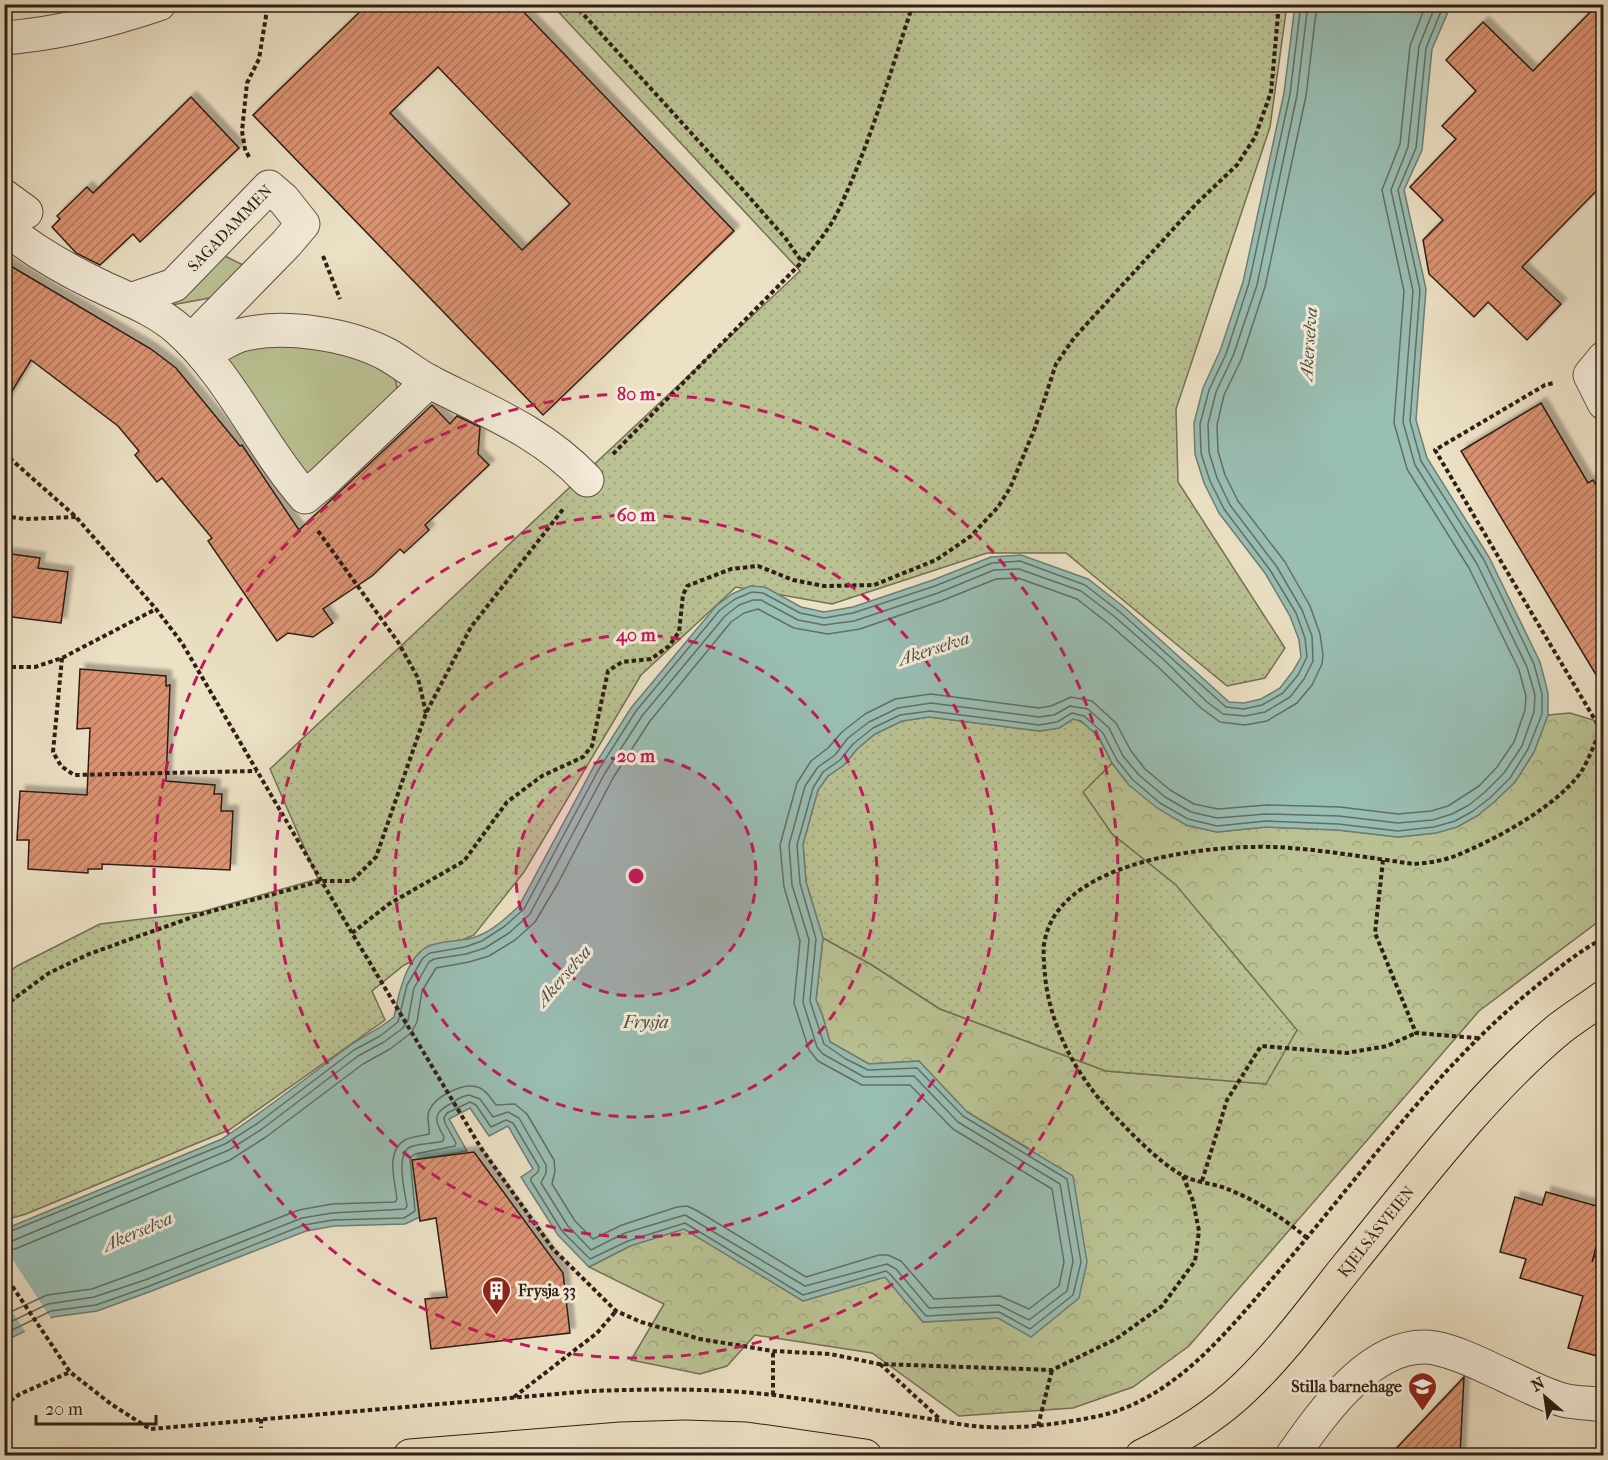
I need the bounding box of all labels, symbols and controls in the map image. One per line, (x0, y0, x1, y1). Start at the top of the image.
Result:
street label: SAGADAMMEN (183, 181, 276, 275)
water label: Akerselva (1296, 307, 1322, 383)
text: 80 m (617, 384, 656, 405)
text: 60 m (617, 505, 656, 526)
text: 40 m (615, 625, 657, 646)
water label: Akerselva (894, 628, 972, 671)
text: 20 m (617, 746, 656, 767)
centre of rings (626, 866, 646, 886)
water label: Akerselva (531, 941, 596, 1012)
water label: Frysja (622, 1012, 669, 1033)
street label: KJELSÅSVEIEN (1333, 1182, 1418, 1281)
water label: Akerselva (98, 1208, 176, 1257)
building icon: Frysja 33 (481, 1274, 513, 1316)
place label: Frysja 33 (517, 1281, 576, 1301)
north arrow (1515, 1367, 1575, 1427)
school or university icon: Stilla barnehage (1407, 1370, 1439, 1412)
text: N (1528, 1373, 1549, 1396)
place label: Stilla barnehage (1291, 1377, 1402, 1397)
scale bar (36, 1388, 156, 1426)
text: 20 m (45, 1399, 83, 1420)

